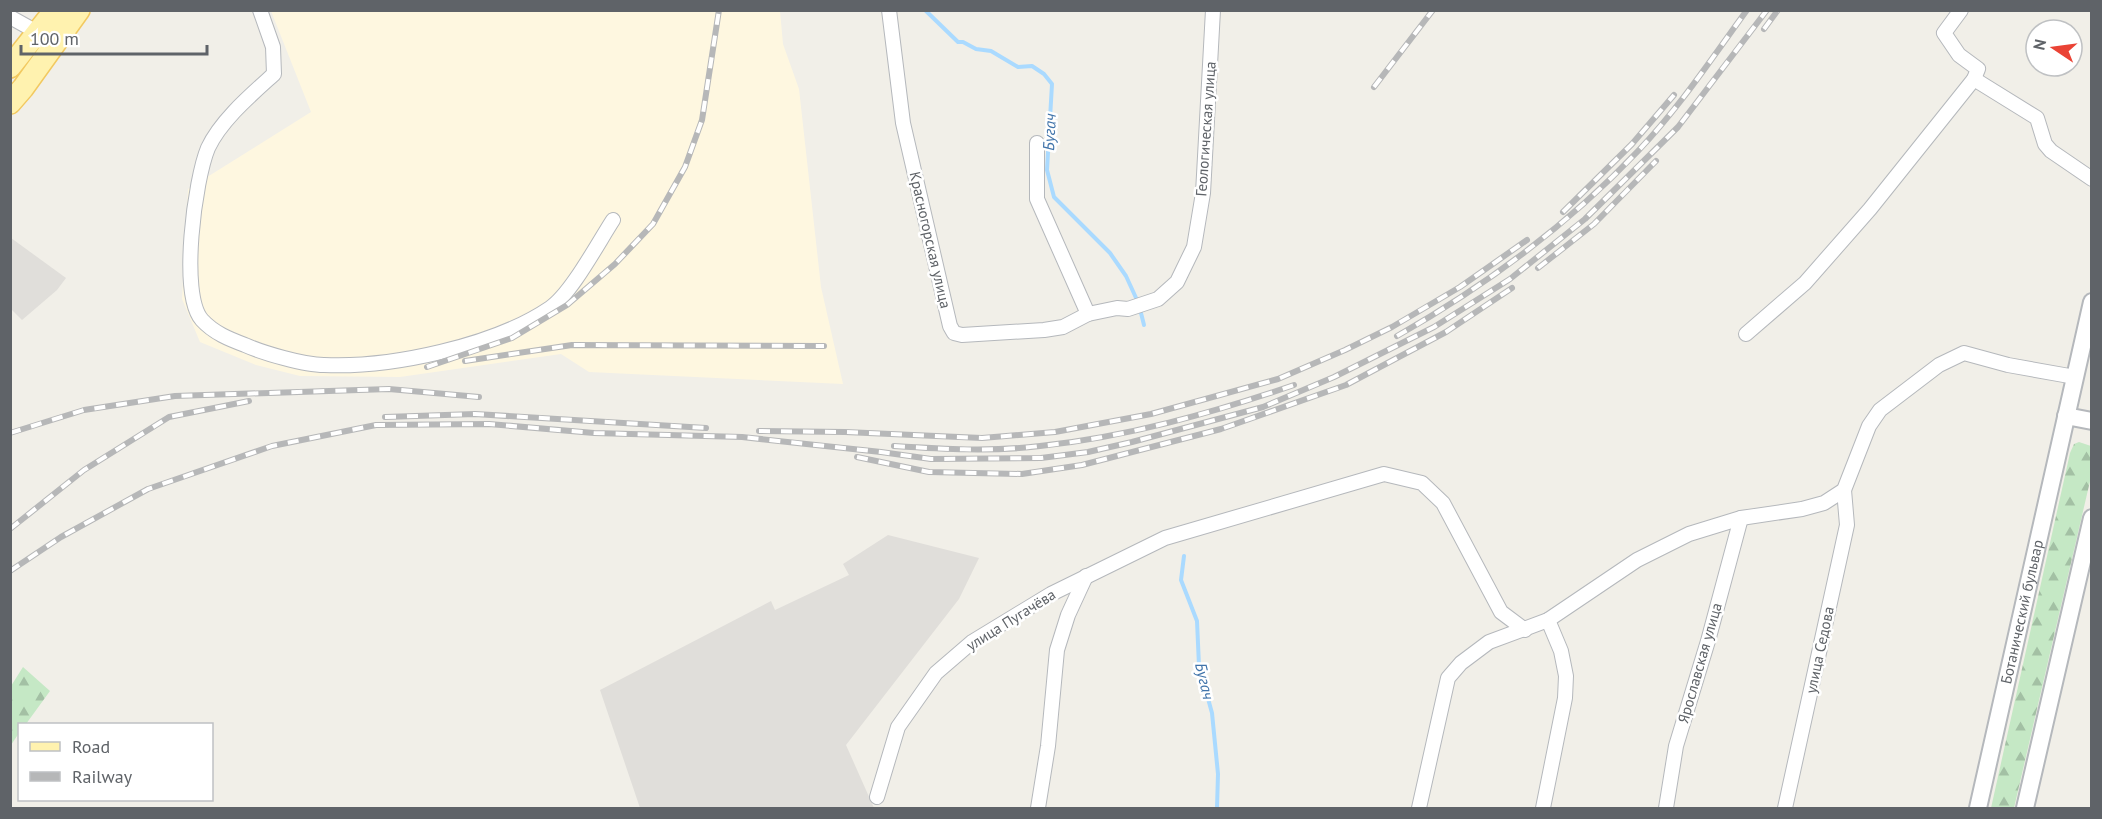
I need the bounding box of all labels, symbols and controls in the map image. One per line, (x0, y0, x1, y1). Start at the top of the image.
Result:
scale bar (21, 18, 207, 56)
north arrow (2024, 18, 2084, 78)
text: 100 m (30, 27, 79, 50)
text: N (2028, 37, 2050, 52)
street label: Геологическая улица (1191, 61, 1220, 197)
water label: Бугач (1038, 112, 1060, 151)
street label: Красногорская улица (906, 170, 955, 310)
street label: Ботанический бульвар (1996, 538, 2047, 686)
street label: улица Пугачёва (962, 585, 1059, 655)
street label: Ярославская улица (1673, 600, 1726, 725)
street label: улица Седова (1801, 605, 1838, 695)
water label: Бугач (1191, 661, 1219, 702)
legend (18, 723, 213, 801)
text: Road (72, 735, 110, 758)
text: Railway (72, 765, 133, 788)

